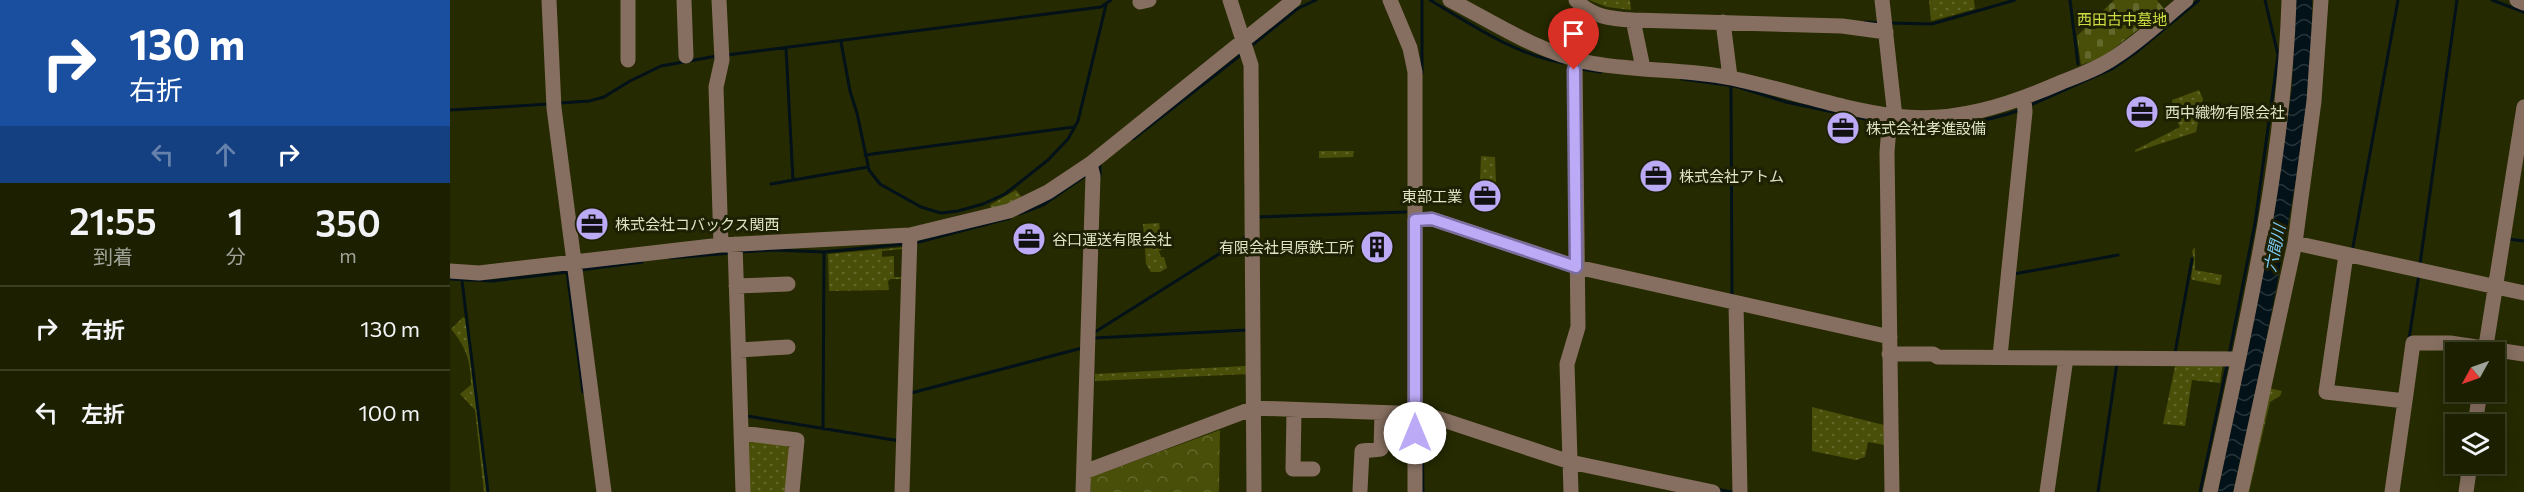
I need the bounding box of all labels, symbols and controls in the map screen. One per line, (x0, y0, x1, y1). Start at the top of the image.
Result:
pin (1548, 8, 1599, 70)
park label: 西田古中墓地 (2077, 10, 2167, 28)
text: 130 m (129, 17, 245, 69)
icon: arrive (1557, 17, 1590, 50)
icon: right (30, 24, 108, 102)
text: 右折 (129, 73, 183, 106)
office icon: 西中織物有限会社 (2124, 94, 2160, 130)
place label: 西中織物有限会社 (2165, 103, 2285, 121)
office icon: 株式会社孝進設備 (1825, 110, 1861, 146)
place label: 株式会社孝進設備 (1866, 119, 1986, 137)
icon: left (146, 138, 179, 171)
icon: ahead (209, 138, 242, 171)
icon: right (272, 138, 305, 171)
office icon: 株式会社アトム (1638, 158, 1674, 194)
place label: 株式会社アトム (1679, 167, 1784, 185)
office icon: 東部工業 (1467, 178, 1503, 214)
place label: 東部工業 (1402, 187, 1462, 205)
text: 21:55 (69, 198, 157, 242)
text: 1 (228, 198, 244, 242)
text: 350 (315, 200, 381, 244)
office icon: 株式会社コバックス関西 (574, 206, 610, 242)
place label: 株式会社コバックス関西 (615, 215, 780, 233)
office icon: 谷口運送有限会社 (1011, 221, 1047, 257)
water label: 六間川 (2260, 221, 2289, 273)
building icon: 有限会社貝原鉄工所 (1359, 229, 1395, 265)
place label: 谷口運送有限会社 (1052, 230, 1172, 248)
place label: 有限会社貝原鉄工所 (1219, 238, 1354, 256)
text: m (339, 243, 357, 267)
text: 到着 (93, 244, 133, 268)
text: 分 (226, 244, 246, 268)
icon: right (30, 312, 63, 345)
text: 130 m (360, 315, 420, 342)
text: 右折 (81, 316, 125, 343)
north arrow (2445, 342, 2505, 402)
map controls (2445, 342, 2505, 474)
icon: left (30, 396, 63, 429)
text: 100 m (358, 399, 420, 426)
text: 左折 (81, 400, 125, 427)
position arrow (1383, 401, 1447, 465)
button: layers (2445, 414, 2505, 474)

